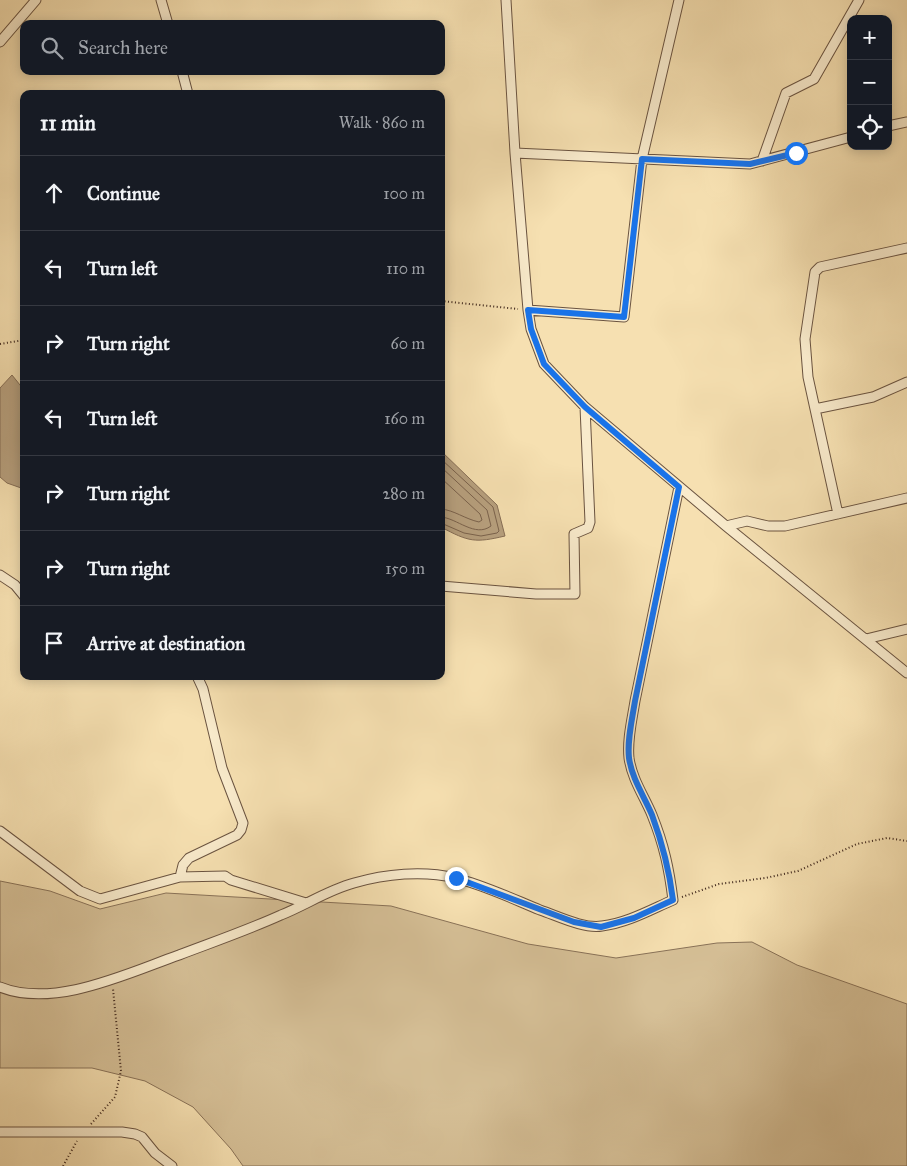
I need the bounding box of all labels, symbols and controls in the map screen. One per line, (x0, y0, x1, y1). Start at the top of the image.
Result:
map controls (847, 15, 892, 150)
button: + (847, 15, 892, 60)
search box (20, 20, 445, 75)
icon: search (38, 34, 66, 62)
text: Search here (78, 36, 168, 59)
button: − (847, 60, 892, 105)
button: locate (847, 105, 892, 150)
text: 11 min (40, 110, 96, 136)
text: Walk · 860 m (339, 113, 425, 132)
route start (785, 142, 808, 165)
icon: ahead (40, 179, 68, 207)
text: Continue (87, 182, 160, 205)
text: 100 m (383, 184, 425, 203)
icon: left (40, 254, 68, 282)
text: Turn left (87, 257, 157, 280)
text: 110 m (386, 259, 425, 278)
icon: right (40, 329, 68, 357)
text: Turn right (87, 332, 170, 355)
text: 60 m (391, 334, 425, 353)
icon: left (40, 404, 68, 432)
text: Turn left (87, 407, 157, 430)
text: 160 m (384, 409, 425, 428)
icon: right (40, 479, 68, 507)
text: Turn right (87, 482, 170, 505)
text: 280 m (382, 484, 425, 503)
icon: right (40, 554, 68, 582)
text: Turn right (87, 557, 170, 580)
text: 150 m (385, 559, 425, 578)
icon: arrive (40, 629, 68, 657)
text: Arrive at destination (87, 632, 245, 655)
route end (445, 867, 468, 890)

